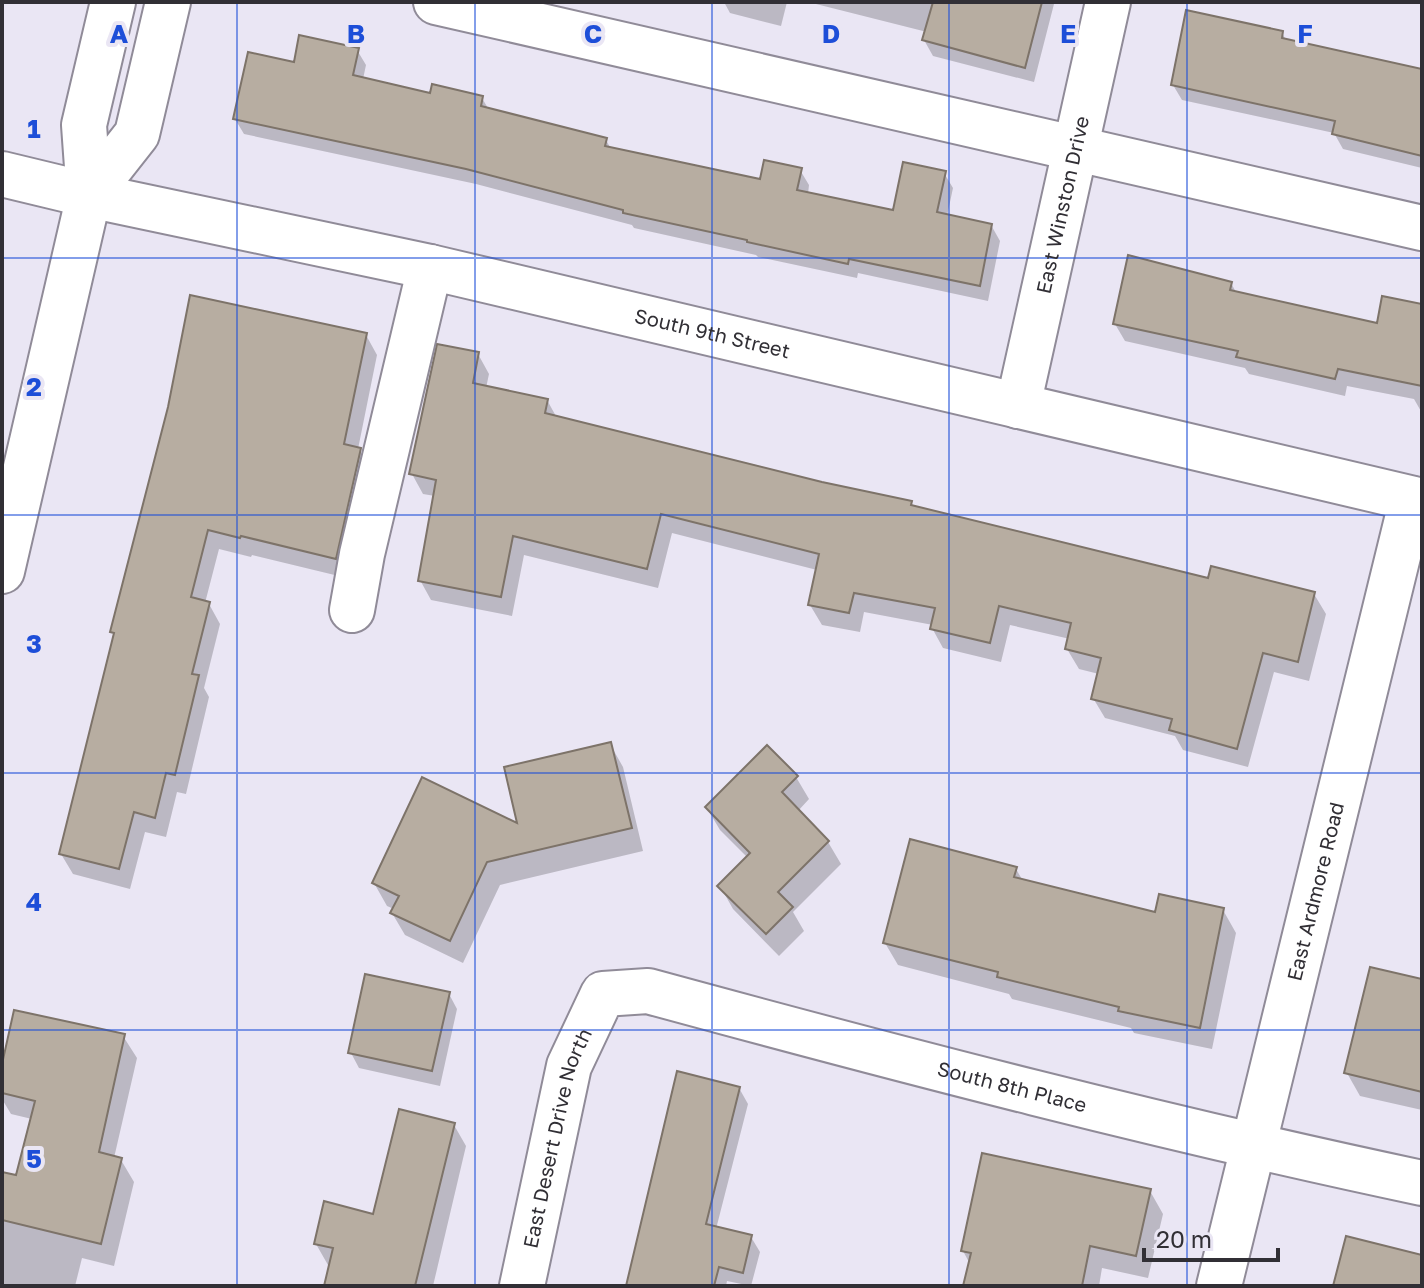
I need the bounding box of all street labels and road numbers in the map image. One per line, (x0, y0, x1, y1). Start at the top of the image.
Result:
street label: East Winston Drive (1030, 114, 1093, 296)
street label: South 9th Street (632, 303, 793, 363)
street label: East Ardmore Road (1281, 800, 1348, 983)
street label: East Desert Drive North (517, 1024, 596, 1250)
street label: South 8th Place (935, 1056, 1089, 1116)

